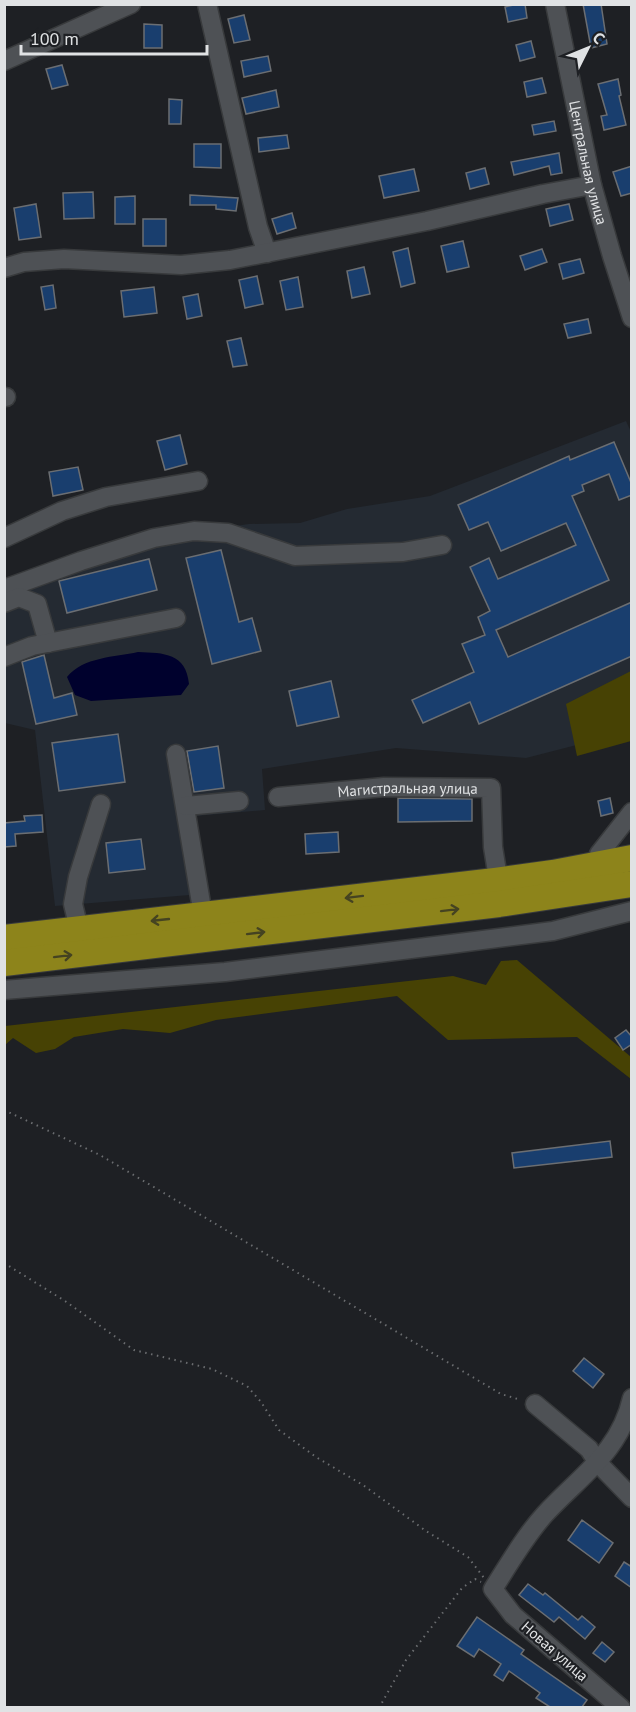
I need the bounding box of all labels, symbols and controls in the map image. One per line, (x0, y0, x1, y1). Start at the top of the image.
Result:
scale bar (21, 18, 207, 56)
north arrow (558, 18, 618, 78)
text: 100 m (30, 27, 79, 50)
text: С (589, 28, 609, 48)
street label: Центральная улица (565, 99, 612, 227)
street label: Магистральная улица (337, 777, 478, 801)
one-way arrow (344, 892, 364, 903)
one-way arrow (439, 904, 459, 915)
one-way arrow (151, 915, 171, 926)
one-way arrow (246, 927, 266, 938)
one-way arrow (52, 950, 72, 961)
street label: Новая улица (518, 1617, 592, 1685)

